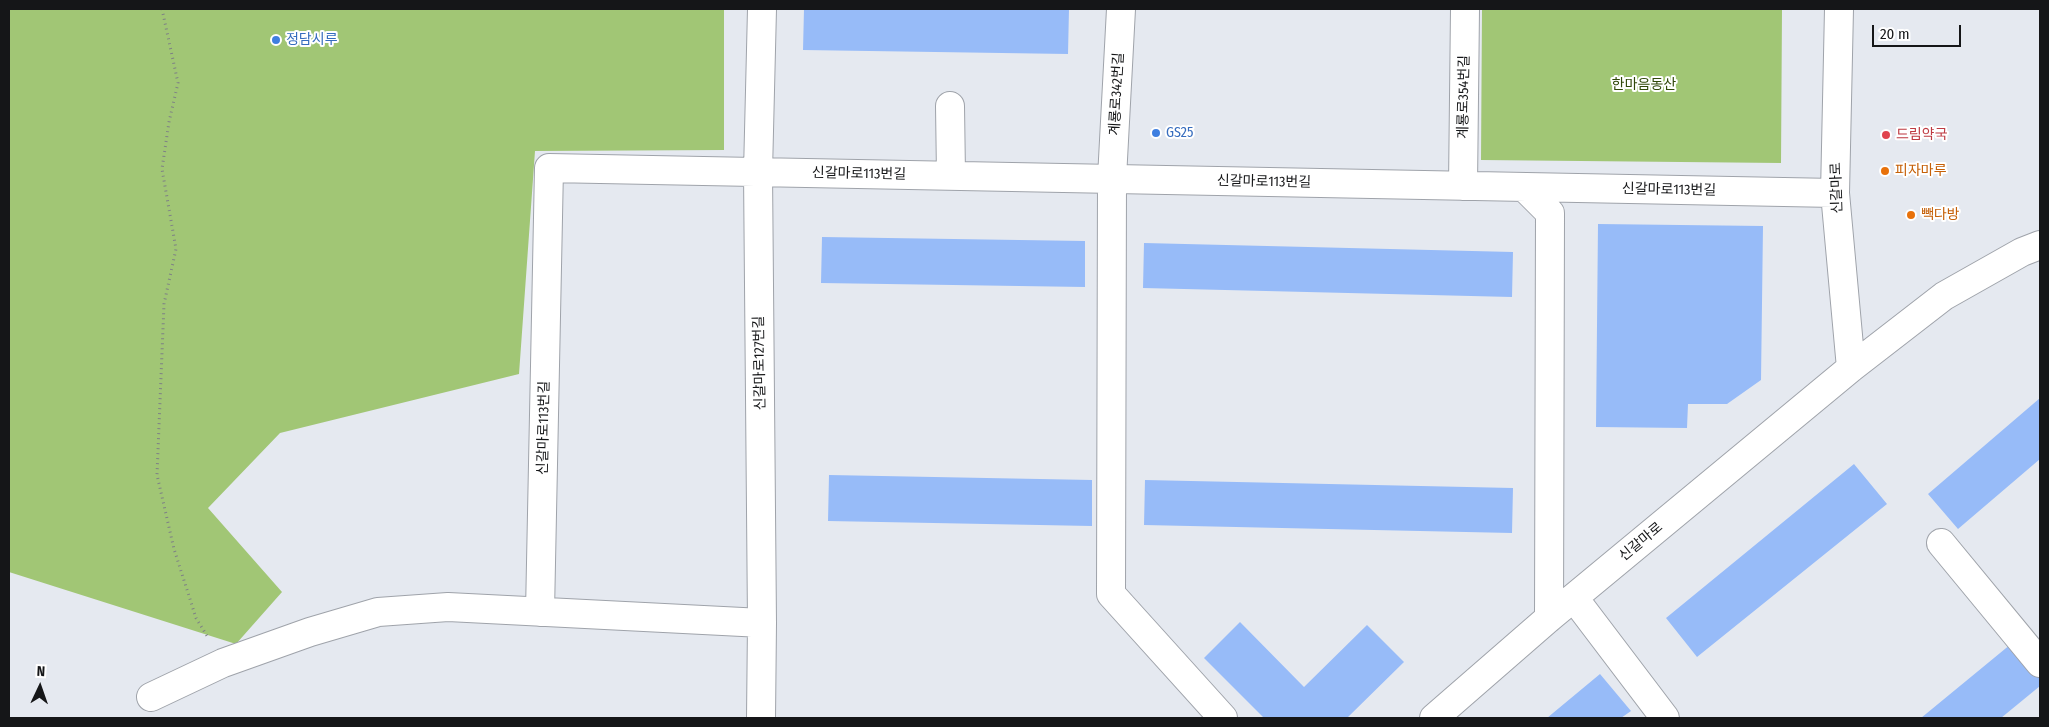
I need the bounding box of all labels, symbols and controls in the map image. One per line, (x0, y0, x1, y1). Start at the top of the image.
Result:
scale bar (1874, 15, 1963, 47)
text: 20 m (1880, 25, 1910, 43)
place label: 정담시루 (286, 32, 338, 48)
marker: 정담시루 (270, 34, 282, 46)
street label: 계룡로342번길 (1106, 52, 1128, 136)
street label: 계룡로354번길 (1455, 55, 1473, 139)
park label: 한마음동산 (1612, 77, 1676, 93)
place label: GS25 (1166, 125, 1193, 141)
marker: GS25 (1150, 127, 1162, 139)
place label: 드림약국 (1896, 127, 1948, 143)
marker: 드림약국 (1880, 129, 1892, 141)
street label: 신갈마로 (1828, 162, 1846, 214)
place label: 피자마루 (1895, 163, 1947, 179)
street label: 신갈마로113번길 (812, 165, 906, 183)
marker: 피자마루 (1879, 165, 1891, 177)
street label: 신갈마로113번길 (1217, 173, 1311, 191)
street label: 신갈마로113번길 (1622, 181, 1716, 199)
place label: 빽다방 (1921, 207, 1960, 223)
marker: 빽다방 (1905, 209, 1917, 221)
street label: 신갈마로127번길 (751, 316, 769, 410)
street label: 신갈마로113번길 (535, 381, 553, 475)
street label: 신갈마로 (1616, 519, 1666, 565)
north arrow (15, 662, 65, 712)
text: N (36, 663, 45, 680)

